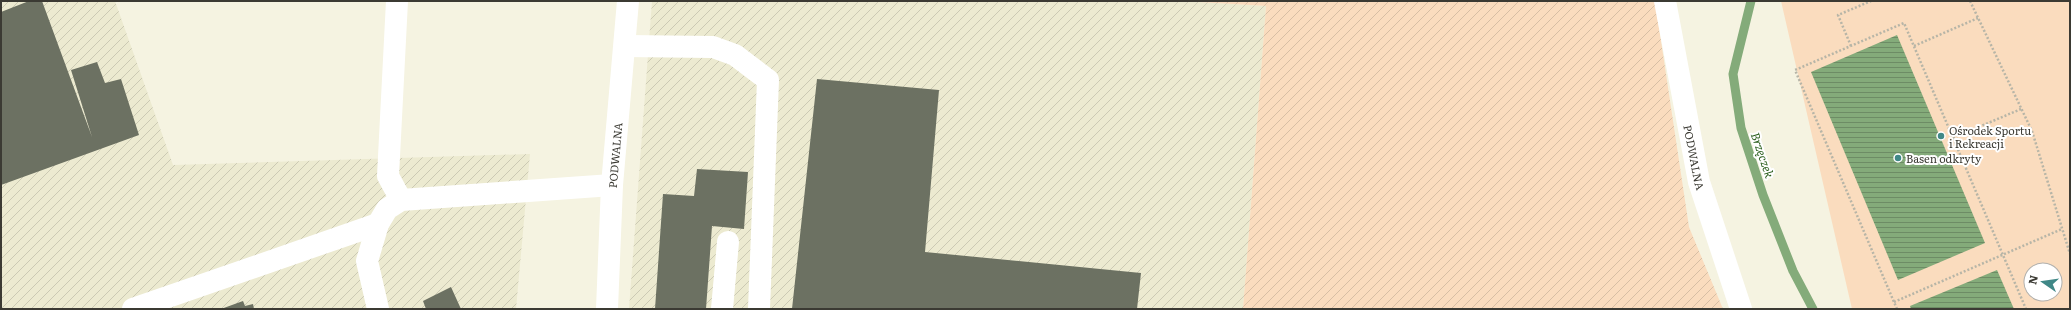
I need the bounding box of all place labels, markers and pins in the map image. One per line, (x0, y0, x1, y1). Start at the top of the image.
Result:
place label: Ośrodek Sportu i Rekreacji (1949, 122, 2031, 151)
marker: Ośrodek Sportu i Rekreacji (1936, 131, 1946, 141)
place label: Basen odkryty (1906, 150, 1982, 166)
marker: Basen odkryty (1893, 153, 1903, 163)

